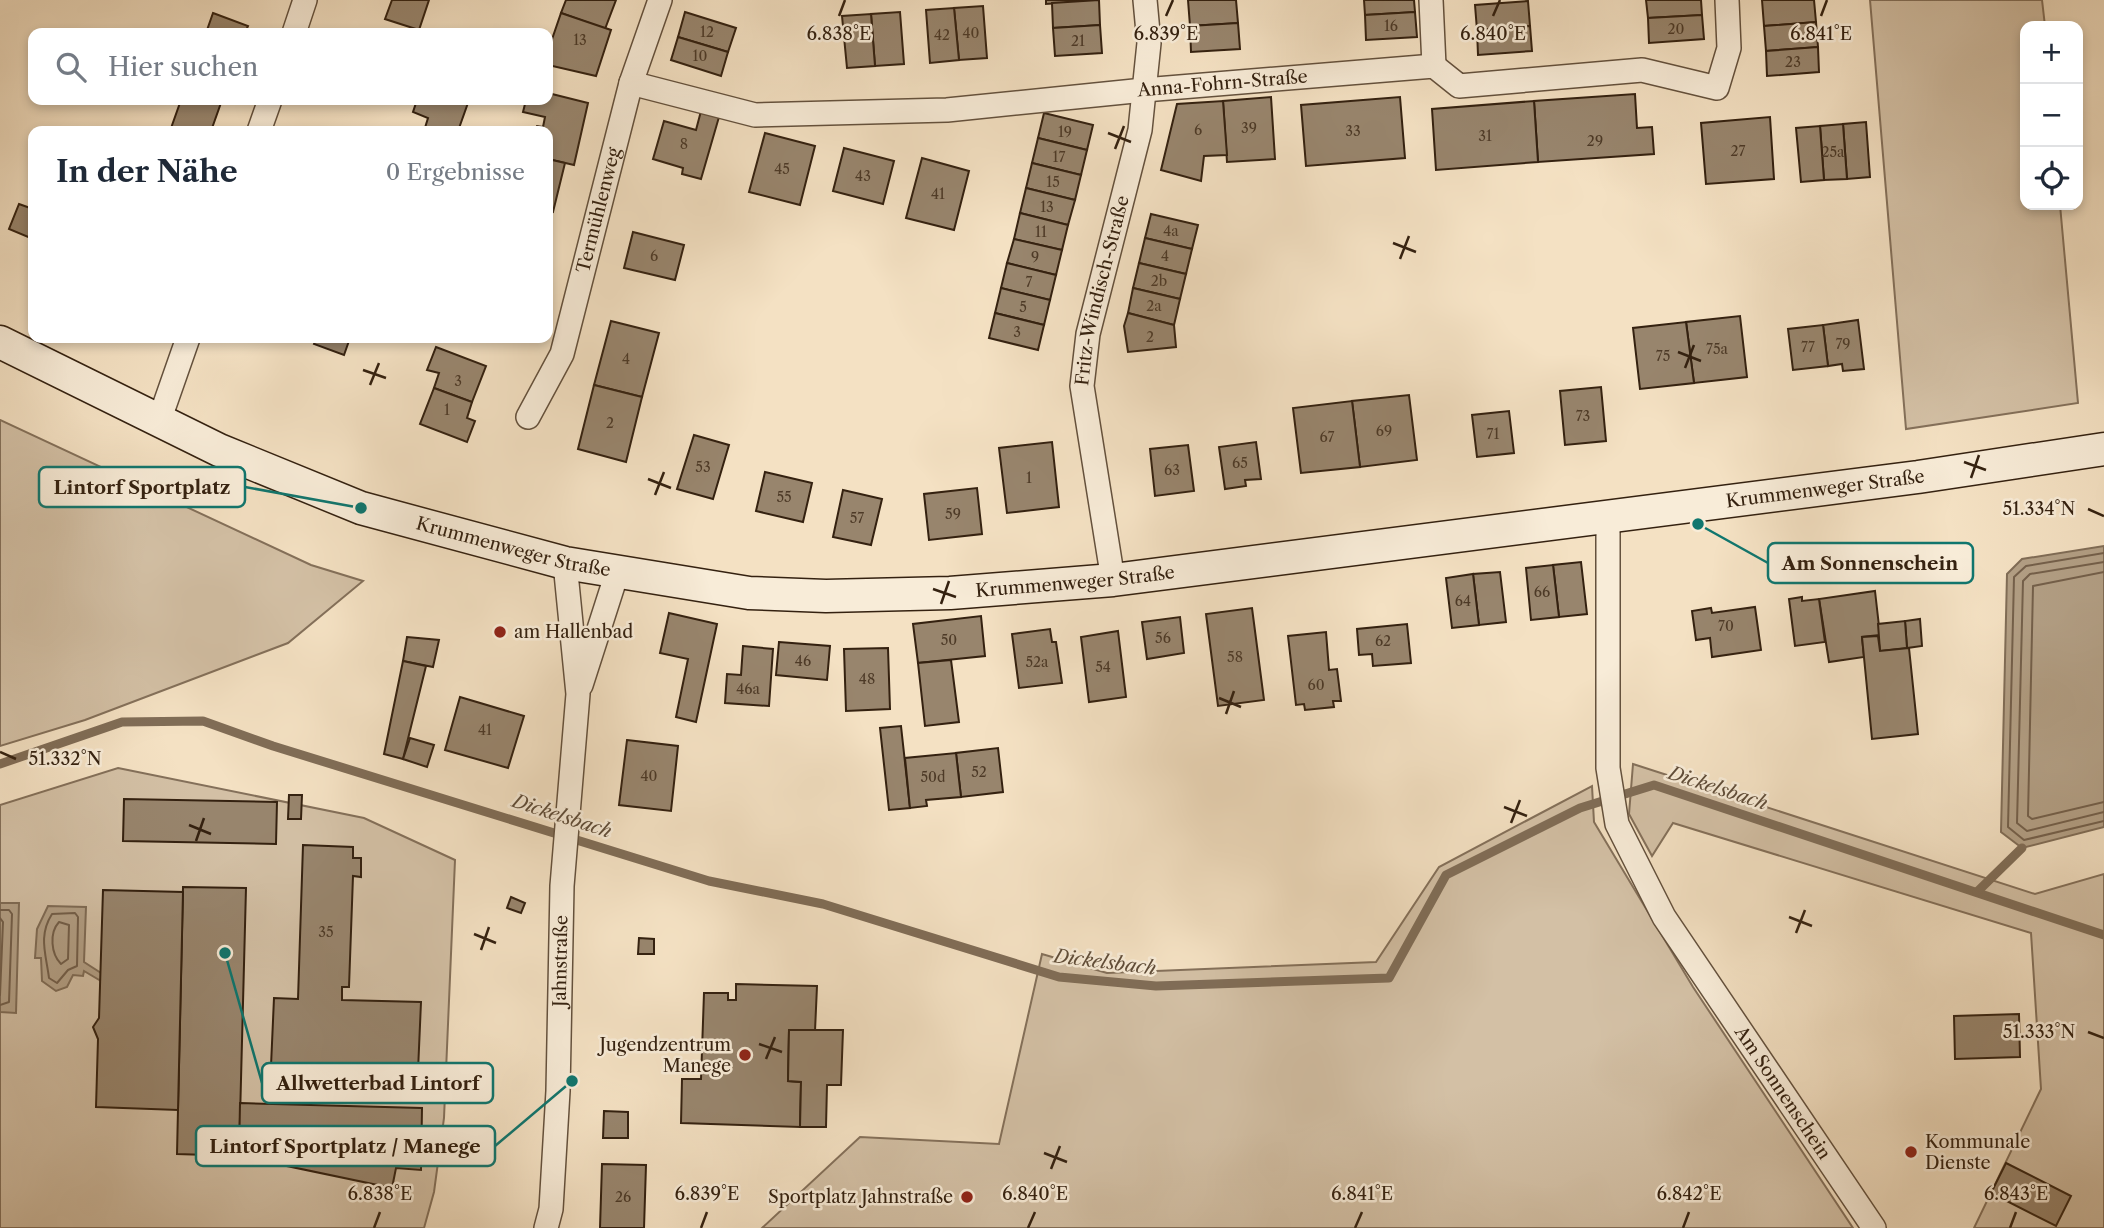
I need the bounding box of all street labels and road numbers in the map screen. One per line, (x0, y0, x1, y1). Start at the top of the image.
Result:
street label: Anna-Fohrn-Straße (1136, 65, 1309, 102)
street label: Termühlenweg (572, 145, 625, 275)
street label: Fritz-Windisch-Straße (1071, 193, 1134, 387)
street label: Krummenweger Straße (1725, 465, 1926, 512)
street label: Krummenweger Straße (414, 512, 612, 581)
street label: Krummenweger Straße (975, 561, 1176, 602)
street label: Jahnstraße (549, 915, 572, 1010)
street label: Am Sonnenschein (1729, 1021, 1835, 1164)

